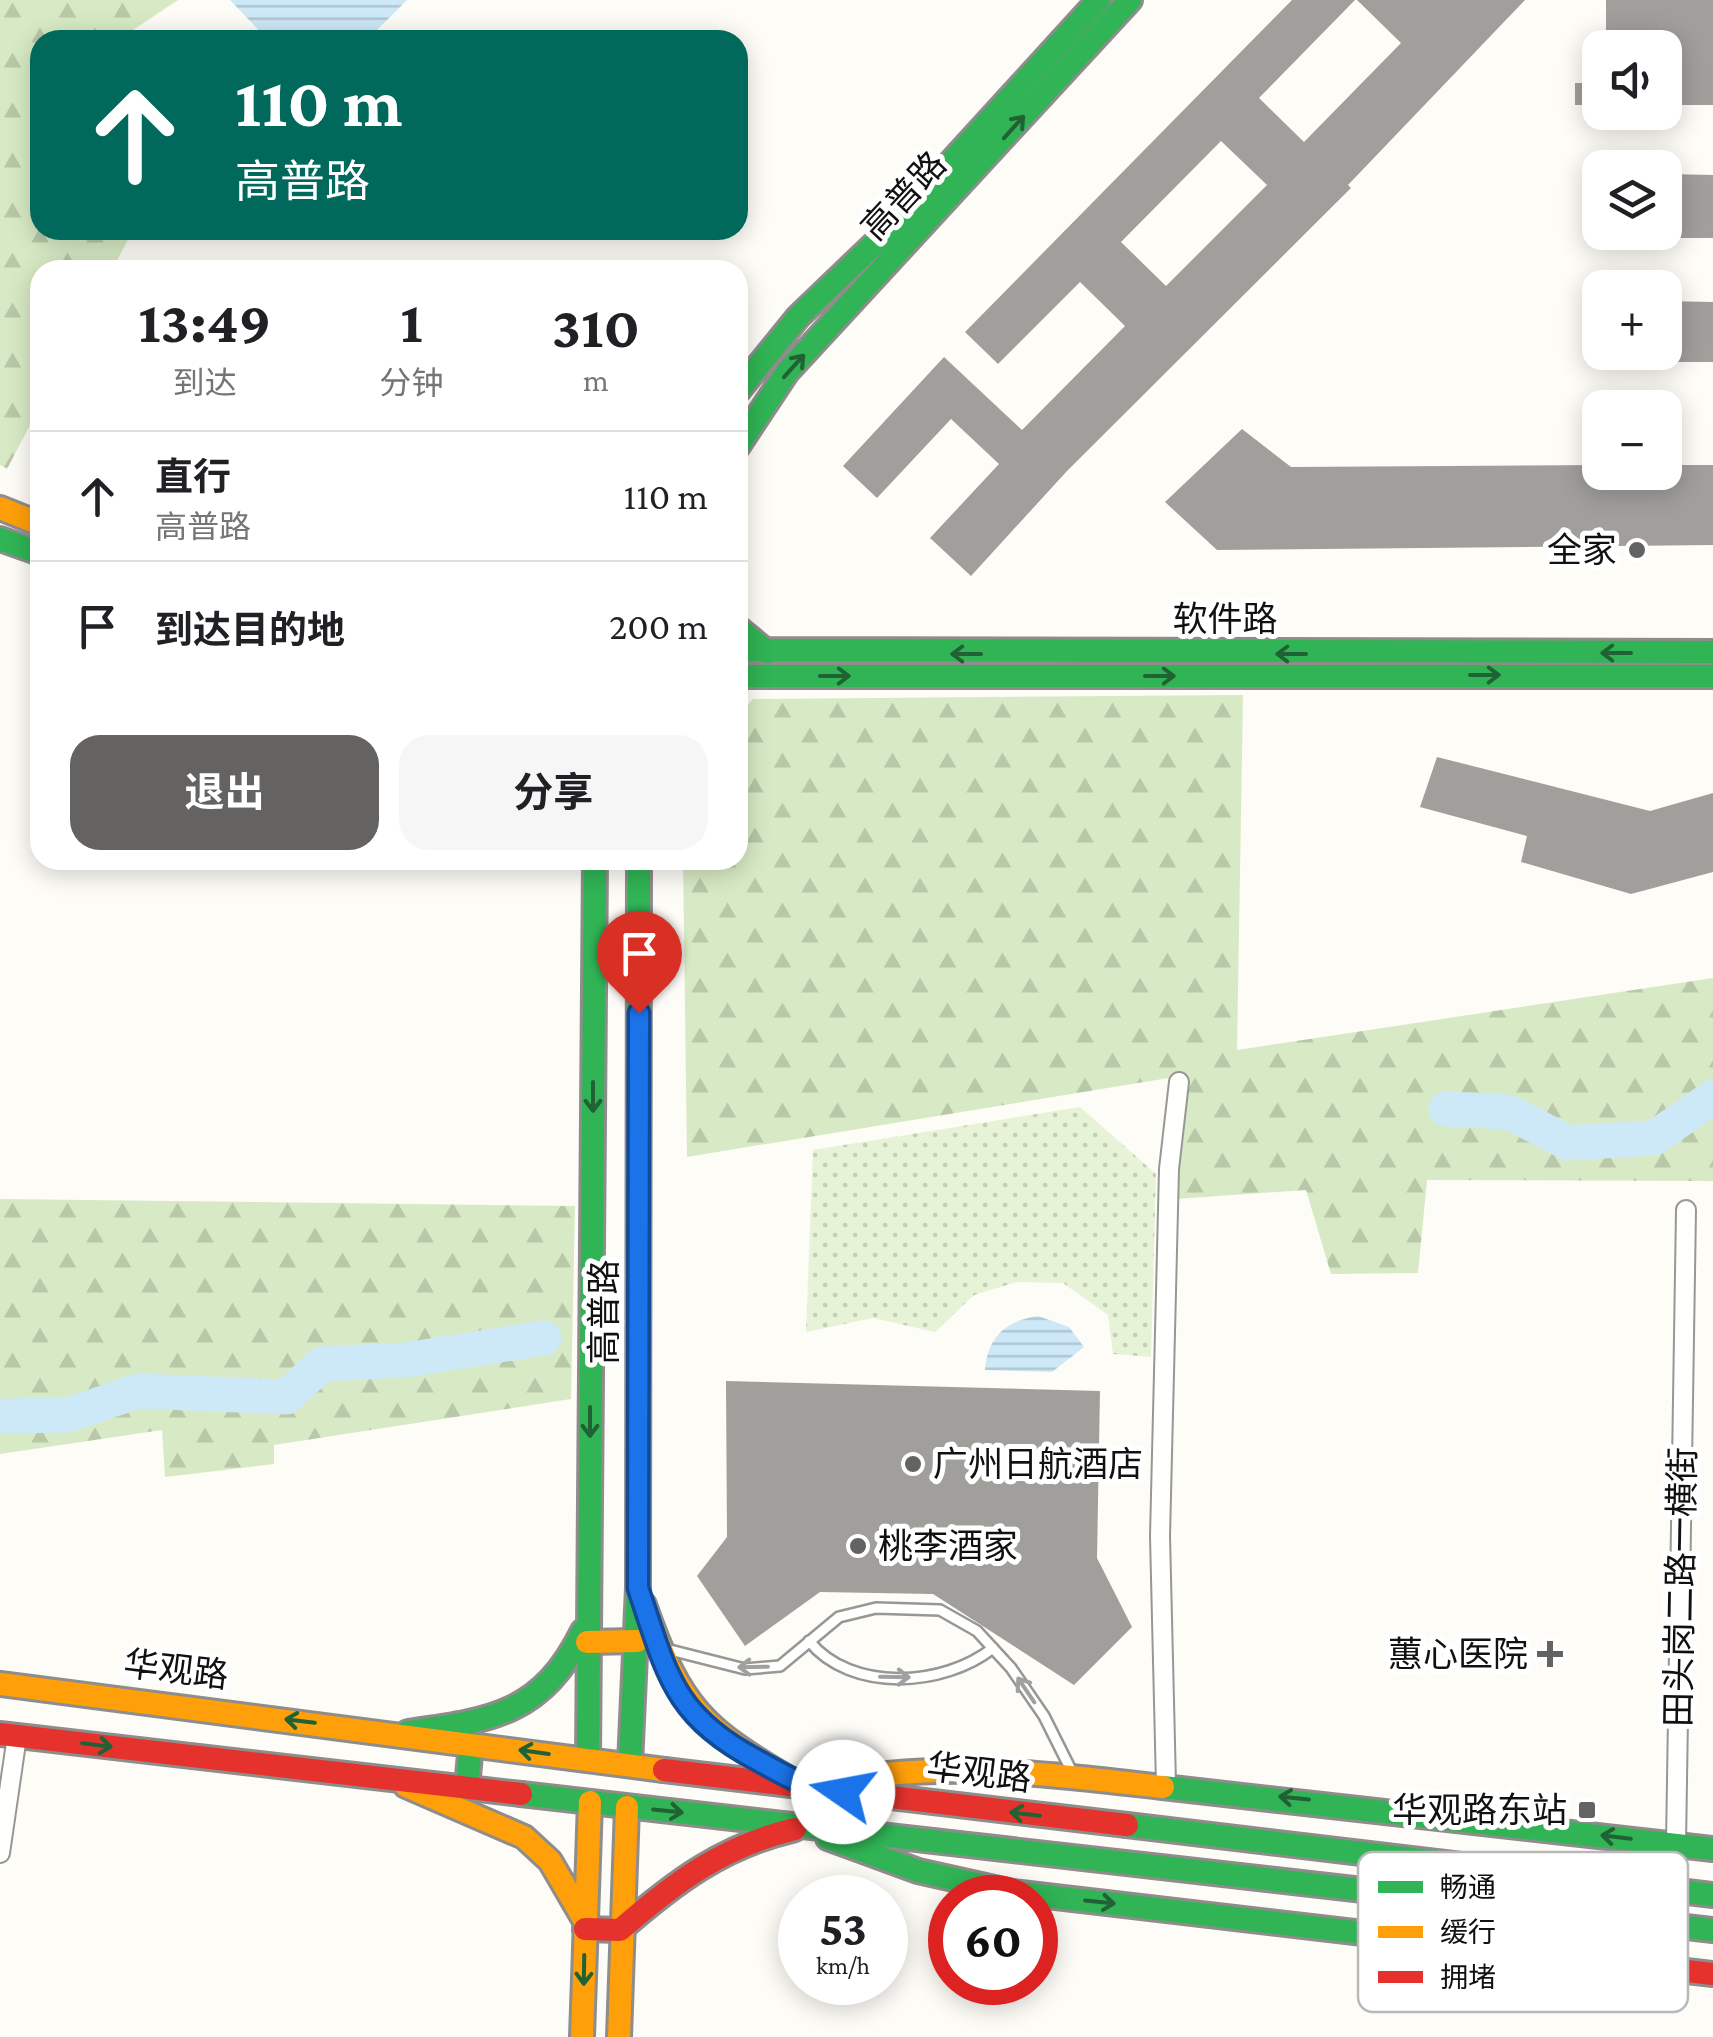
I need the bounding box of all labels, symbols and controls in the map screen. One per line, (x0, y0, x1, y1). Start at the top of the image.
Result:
map controls (1582, 30, 1682, 490)
button: sound (1582, 30, 1682, 130)
text: 110 m (235, 63, 403, 141)
icon: ahead (70, 70, 200, 200)
one-way arrow (1002, 115, 1025, 140)
street label: 高普路 (854, 144, 954, 248)
button: layers (1582, 150, 1682, 250)
text: 高普路 (235, 157, 370, 207)
button: + (1582, 270, 1682, 370)
text: 13:49 (138, 288, 271, 355)
text: 1 (400, 288, 423, 355)
text: 310 (552, 293, 640, 360)
one-way arrow (782, 354, 805, 379)
text: m (583, 362, 609, 398)
text: 到达 (173, 365, 237, 401)
text: 分钟 (380, 365, 444, 401)
button: − (1582, 390, 1682, 490)
text: 直行 (155, 456, 231, 498)
icon: ahead (70, 469, 125, 524)
text: 110 m (624, 475, 708, 517)
text: 高普路 (155, 509, 251, 545)
place label: 全家 (1547, 531, 1617, 570)
marker: 全家 (1626, 539, 1648, 561)
icon: arrive (70, 599, 125, 654)
street label: 软件路 (1172, 600, 1278, 639)
text: 200 m (609, 605, 708, 647)
text: 到达目的地 (155, 609, 345, 651)
one-way arrow (950, 644, 982, 664)
one-way arrow (1275, 644, 1308, 664)
one-way arrow (1600, 644, 1632, 662)
one-way arrow (818, 666, 850, 686)
one-way arrow (1142, 666, 1175, 686)
one-way arrow (1468, 666, 1500, 684)
button: 退出 (70, 735, 379, 850)
button: 分享 (399, 735, 708, 850)
pin (597, 911, 682, 1014)
icon: arrive (612, 926, 667, 981)
one-way arrow (584, 1080, 602, 1113)
street label: 高普路 (585, 1259, 624, 1365)
one-way arrow (581, 1406, 600, 1438)
place label: 广州日航酒店 (933, 1445, 1143, 1484)
street label: 田头岗二路一横街 (1659, 1447, 1703, 1727)
marker: 广州日航酒店 (902, 1453, 924, 1475)
place label: 桃李酒家 (878, 1527, 1018, 1566)
marker: 桃李酒家 (847, 1535, 869, 1557)
place label: 蕙心医院 (1388, 1635, 1528, 1674)
marker: 蕙心医院 (1537, 1641, 1563, 1667)
street label: 华观路 (122, 1644, 230, 1696)
one-way arrow (737, 1658, 770, 1676)
one-way arrow (878, 1668, 911, 1686)
one-way arrow (1016, 1676, 1037, 1704)
one-way arrow (284, 1711, 317, 1730)
one-way arrow (80, 1736, 112, 1755)
position arrow (791, 1740, 895, 1844)
one-way arrow (518, 1742, 550, 1761)
street label: 华观路 (925, 1747, 1033, 1799)
one-way arrow (1278, 1788, 1310, 1807)
place label: 华观路东站 (1392, 1791, 1567, 1830)
marker: 华观路东站 (1576, 1799, 1598, 1821)
one-way arrow (651, 1802, 683, 1821)
one-way arrow (1010, 1804, 1042, 1823)
one-way arrow (1601, 1827, 1633, 1846)
legend (1358, 1852, 1688, 2012)
text: 畅通 (1440, 1872, 1496, 1903)
speed limit sign: 60 (928, 1875, 1058, 2005)
one-way arrow (1083, 1893, 1115, 1912)
text: 53 (819, 1900, 867, 1956)
text: 缓行 (1440, 1917, 1496, 1948)
one-way arrow (574, 1952, 594, 1985)
text: km/h (816, 1952, 870, 1979)
text: 拥堵 (1440, 1962, 1496, 1993)

